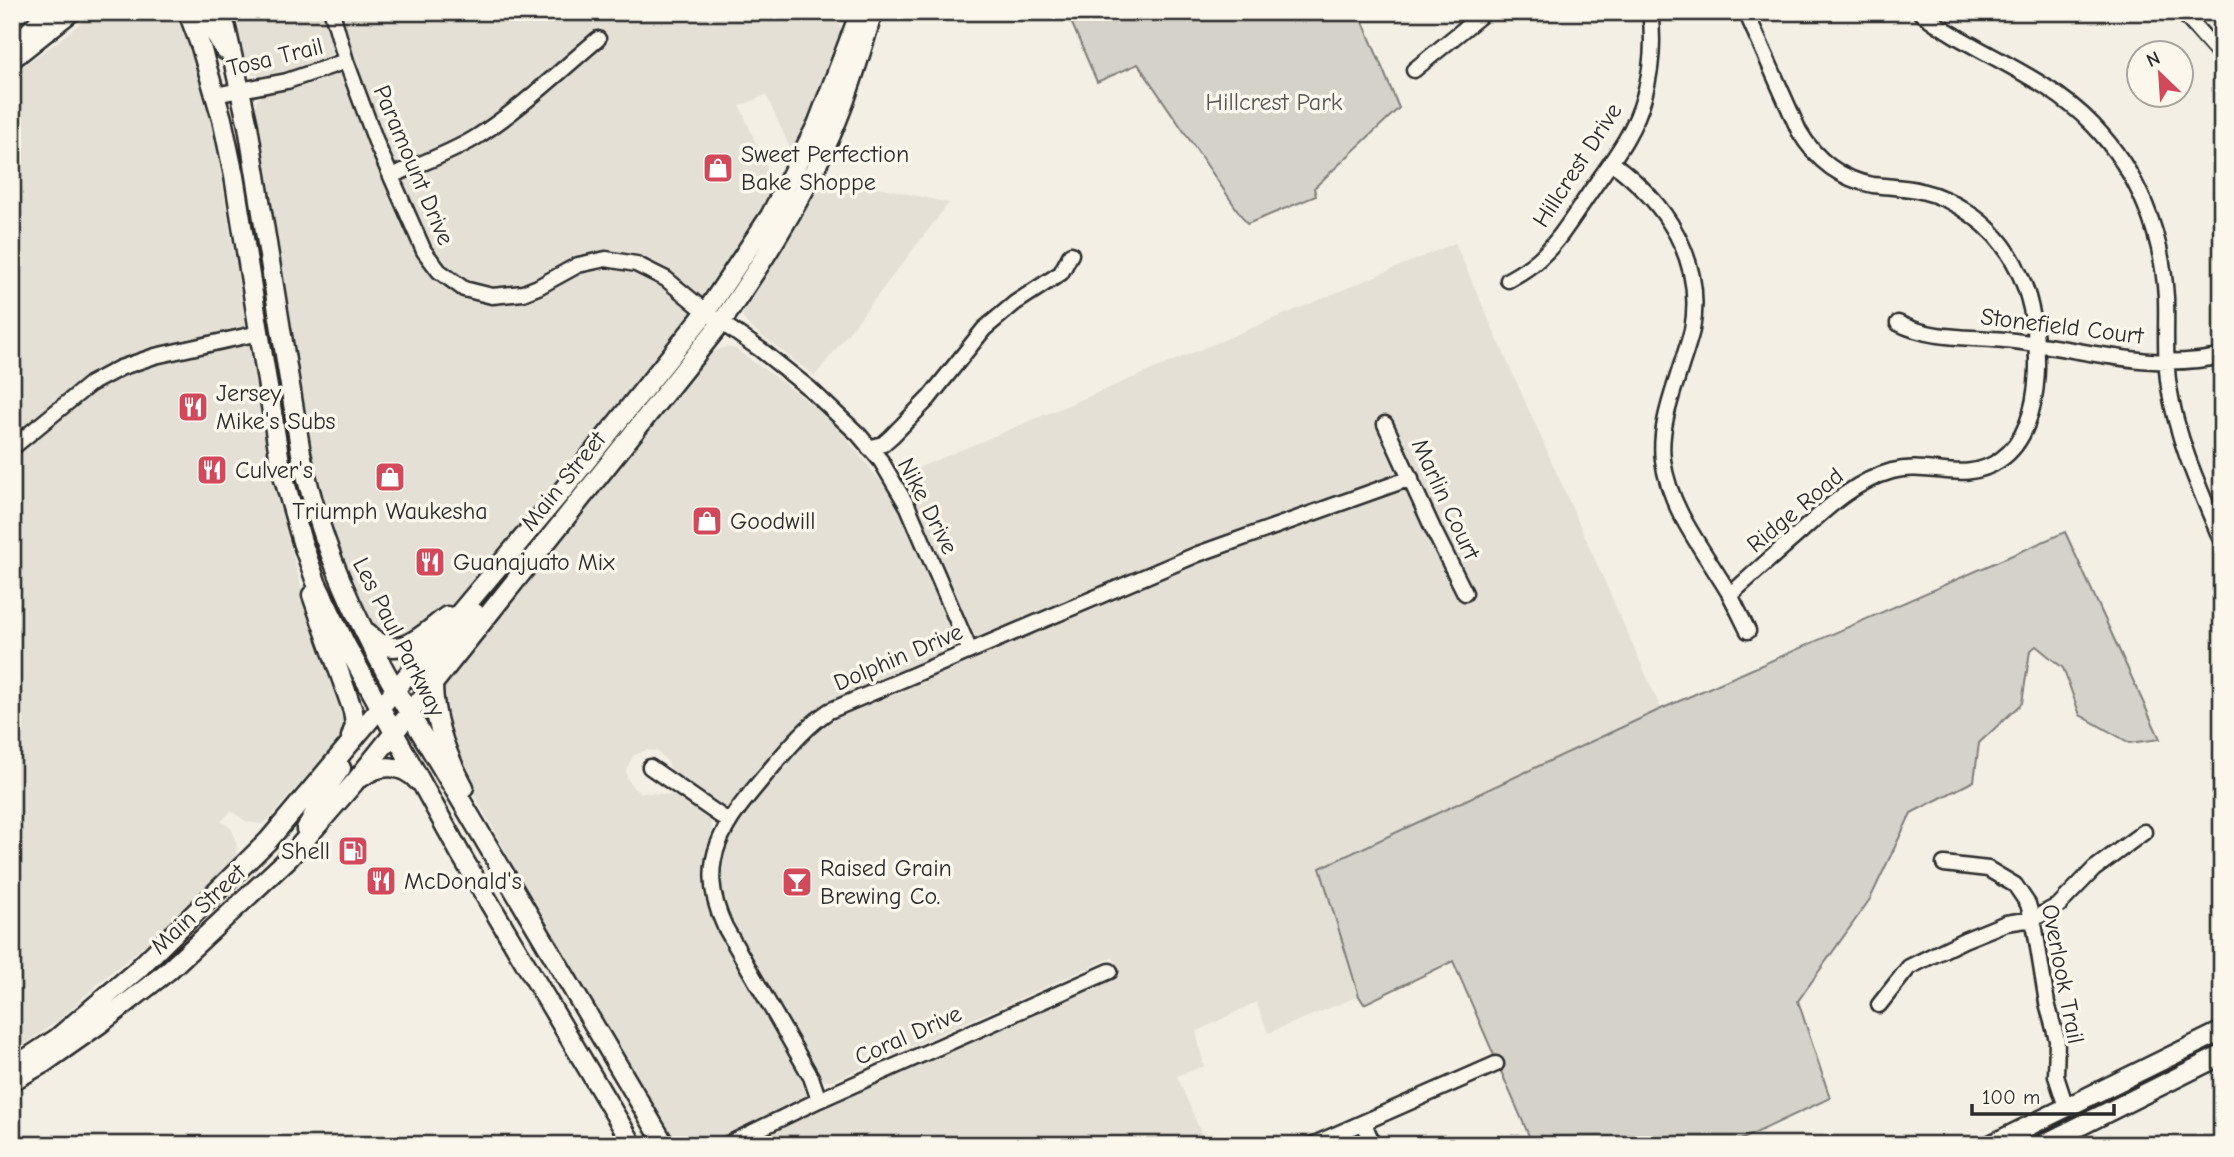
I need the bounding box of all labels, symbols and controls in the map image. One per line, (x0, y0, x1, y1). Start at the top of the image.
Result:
street label: Tosa Trail (224, 32, 326, 82)
north arrow (2126, 38, 2196, 108)
text: N (2143, 47, 2164, 72)
street label: Paramount Drive (368, 81, 460, 249)
park label: Hillcrest Park (1206, 88, 1343, 116)
street label: Hillcrest Drive (1526, 98, 1628, 232)
place label: Sweet Perfection Bake Shoppe (741, 140, 909, 196)
shop icon: Sweet Perfection Bake Shoppe (701, 151, 735, 185)
street label: Stonefield Court (1979, 302, 2146, 350)
place label: Jersey Mike's Subs (216, 379, 336, 435)
restaurant icon: Jersey Mike's Subs (176, 390, 210, 424)
street label: Main Street (515, 425, 612, 536)
street label: Marlin Court (1406, 434, 1487, 565)
restaurant icon: Culver's (195, 453, 229, 487)
street label: Nike Drive (892, 453, 964, 559)
place label: Culver's (235, 456, 313, 484)
shop icon: Triumph Waukesha (373, 460, 407, 494)
street label: Ridge Road (1741, 462, 1849, 558)
place label: Triumph Waukesha (292, 497, 488, 525)
shop icon: Goodwill (690, 504, 724, 538)
place label: Goodwill (730, 507, 816, 535)
restaurant icon: Guanajuato Mix (413, 545, 447, 579)
place label: Guanajuato Mix (453, 548, 615, 576)
street label: Les Paul Parkway (347, 553, 451, 722)
street label: Dolphin Drive (829, 617, 967, 697)
fuel station icon: Shell (336, 834, 370, 868)
place label: Shell (281, 837, 330, 865)
place label: Raised Grain Brewing Co. (820, 854, 952, 910)
street label: Main Street (145, 857, 252, 960)
restaurant icon: McDonald's (364, 864, 398, 898)
bar icon: Raised Grain Brewing Co. (780, 865, 814, 899)
place label: McDonald's (404, 867, 522, 895)
street label: Overlook Trail (2036, 902, 2090, 1046)
street label: Coral Drive (850, 999, 966, 1071)
scale bar (1972, 1073, 2113, 1117)
text: 100 m (1982, 1085, 2040, 1109)

